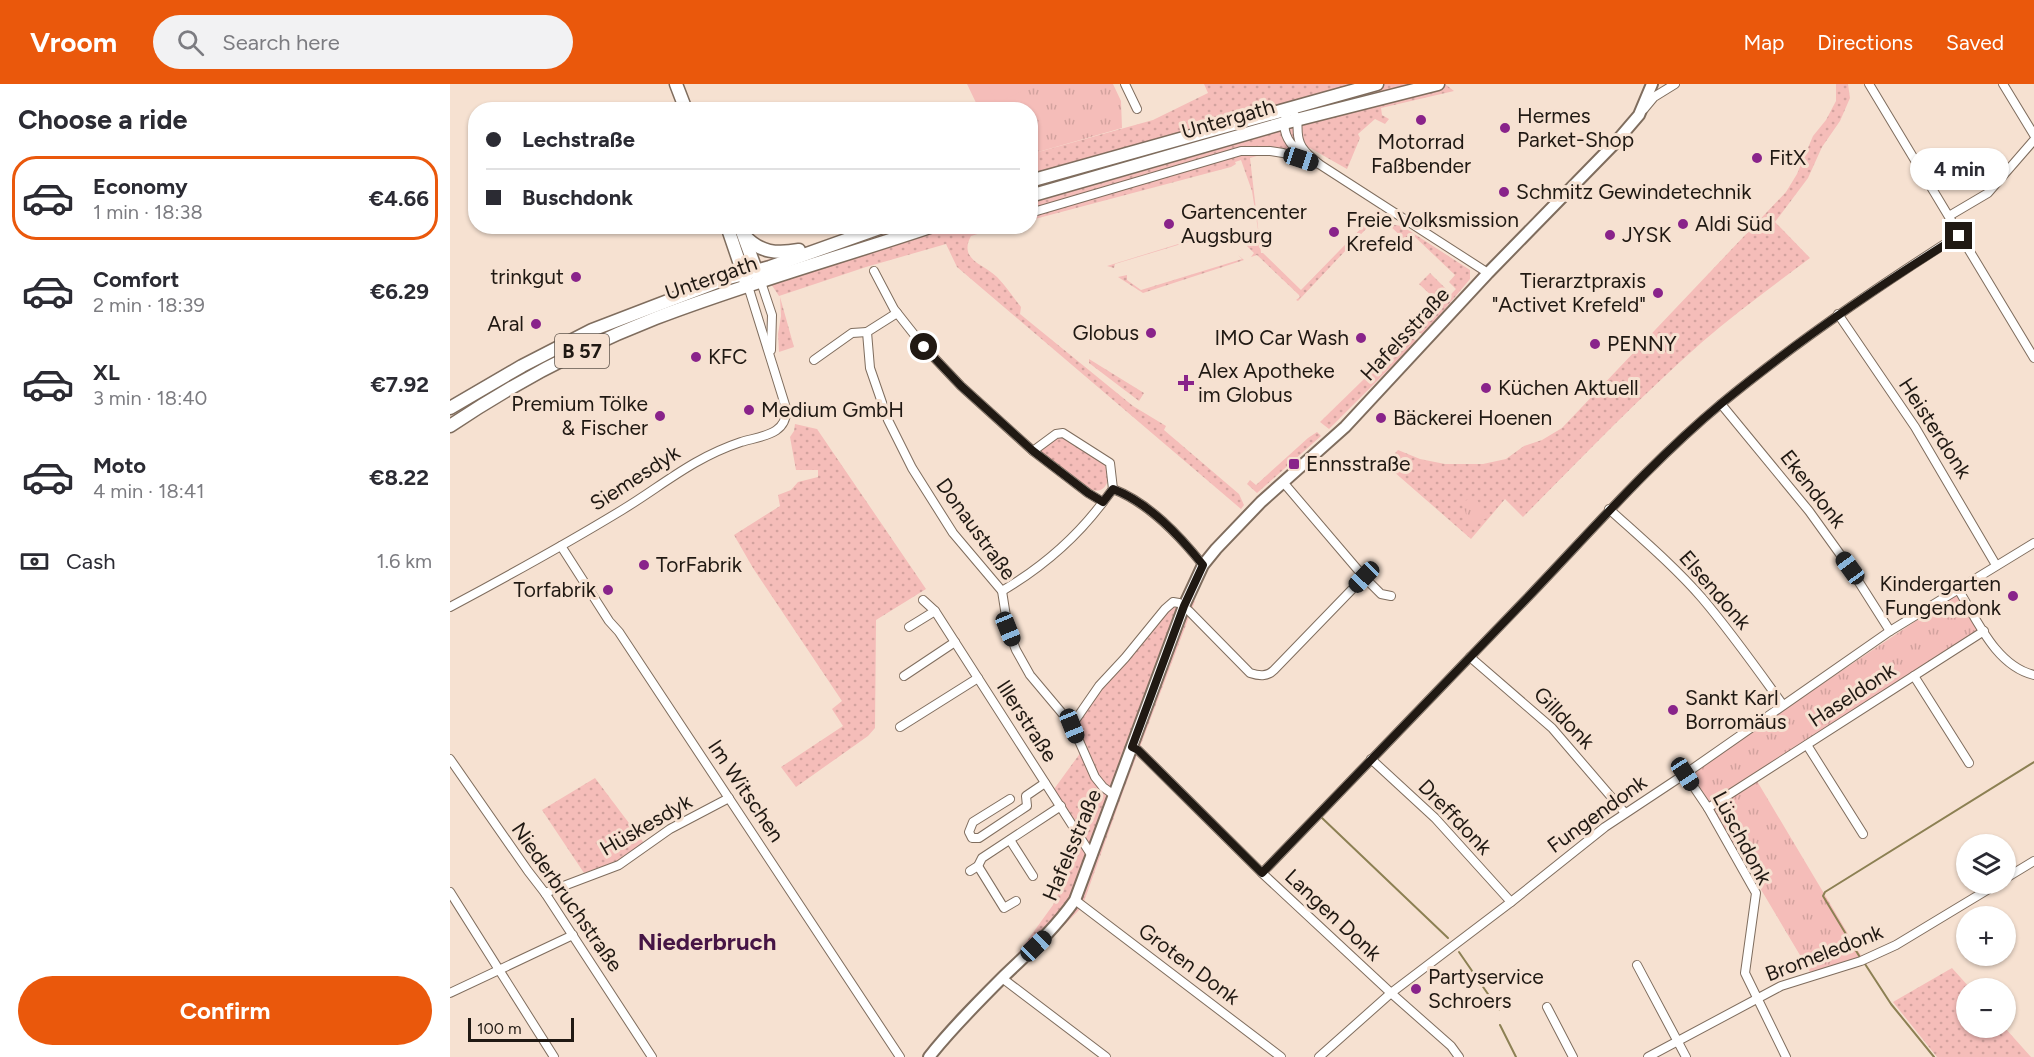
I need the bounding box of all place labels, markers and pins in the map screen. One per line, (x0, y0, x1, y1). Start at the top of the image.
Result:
place label: Hermes Parket-Shop (1517, 103, 1634, 152)
marker: Motorrad Faßbender (1414, 113, 1428, 127)
marker: Hermes Parket-Shop (1498, 121, 1512, 135)
place label: Motorrad Faßbender (1371, 129, 1471, 178)
place label: FitX (1769, 145, 1806, 170)
marker: FitX (1750, 151, 1764, 165)
place label: Schmitz Gewindetechnik (1516, 179, 1752, 204)
marker: Schmitz Gewindetechnik (1497, 185, 1511, 199)
place label: Gartencenter Augsburg (1181, 199, 1307, 248)
place label: Freie Volksmission Krefeld (1346, 207, 1519, 256)
place label: Aldi Süd (1695, 211, 1773, 236)
marker: Gartencenter Augsburg (1162, 217, 1176, 231)
marker: Aldi Süd (1676, 217, 1690, 231)
place label: JYSK (1622, 222, 1671, 247)
marker: Freie Volksmission Krefeld (1327, 225, 1341, 239)
marker: JYSK (1603, 228, 1617, 242)
place label: trinkgut (490, 264, 564, 289)
place label: Tierarztpraxis "Activet Krefeld" (1492, 268, 1646, 317)
marker: trinkgut (569, 270, 583, 284)
marker: Tierarztpraxis "Activet Krefeld" (1651, 286, 1665, 300)
place label: Aral (487, 311, 524, 336)
marker: Aral (529, 317, 543, 331)
place label: Globus (1072, 320, 1139, 345)
place label: IMO Car Wash (1214, 325, 1349, 350)
marker: Globus (1144, 326, 1158, 340)
marker: IMO Car Wash (1354, 331, 1368, 345)
place label: PENNY (1607, 331, 1677, 356)
marker: PENNY (1588, 337, 1602, 351)
place label: KFC (708, 344, 747, 369)
marker: KFC (689, 350, 703, 364)
place label: Alex Apotheke im Globus (1198, 358, 1335, 407)
place label: Küchen Aktuell (1498, 375, 1639, 400)
marker: Alex Apotheke im Globus (1179, 376, 1193, 390)
marker: Küchen Aktuell (1479, 381, 1493, 395)
place label: Premium Tölke & Fischer (511, 391, 648, 440)
place label: Medium GmbH (761, 397, 904, 422)
marker: Medium GmbH (742, 403, 756, 417)
place label: Bäckerei Hoenen (1393, 405, 1552, 430)
marker: Premium Tölke & Fischer (653, 409, 667, 423)
marker: Bäckerei Hoenen (1374, 411, 1388, 425)
place label: Ennsstraße (1306, 451, 1411, 476)
marker: Ennsstraße (1287, 457, 1301, 471)
place label: TorFabrik (656, 552, 743, 577)
marker: TorFabrik (637, 558, 651, 572)
place label: Kindergarten Fungendonk (1880, 571, 2002, 620)
place label: Torfabrik (514, 577, 597, 602)
marker: Torfabrik (601, 583, 615, 597)
marker: Kindergarten Fungendonk (2006, 589, 2020, 603)
place label: Sankt Karl Borromäus (1685, 685, 1786, 734)
marker: Sankt Karl Borromäus (1666, 703, 1680, 717)
place label: Partyservice Schroers (1428, 964, 1544, 1013)
marker: Partyservice Schroers (1409, 982, 1423, 996)

